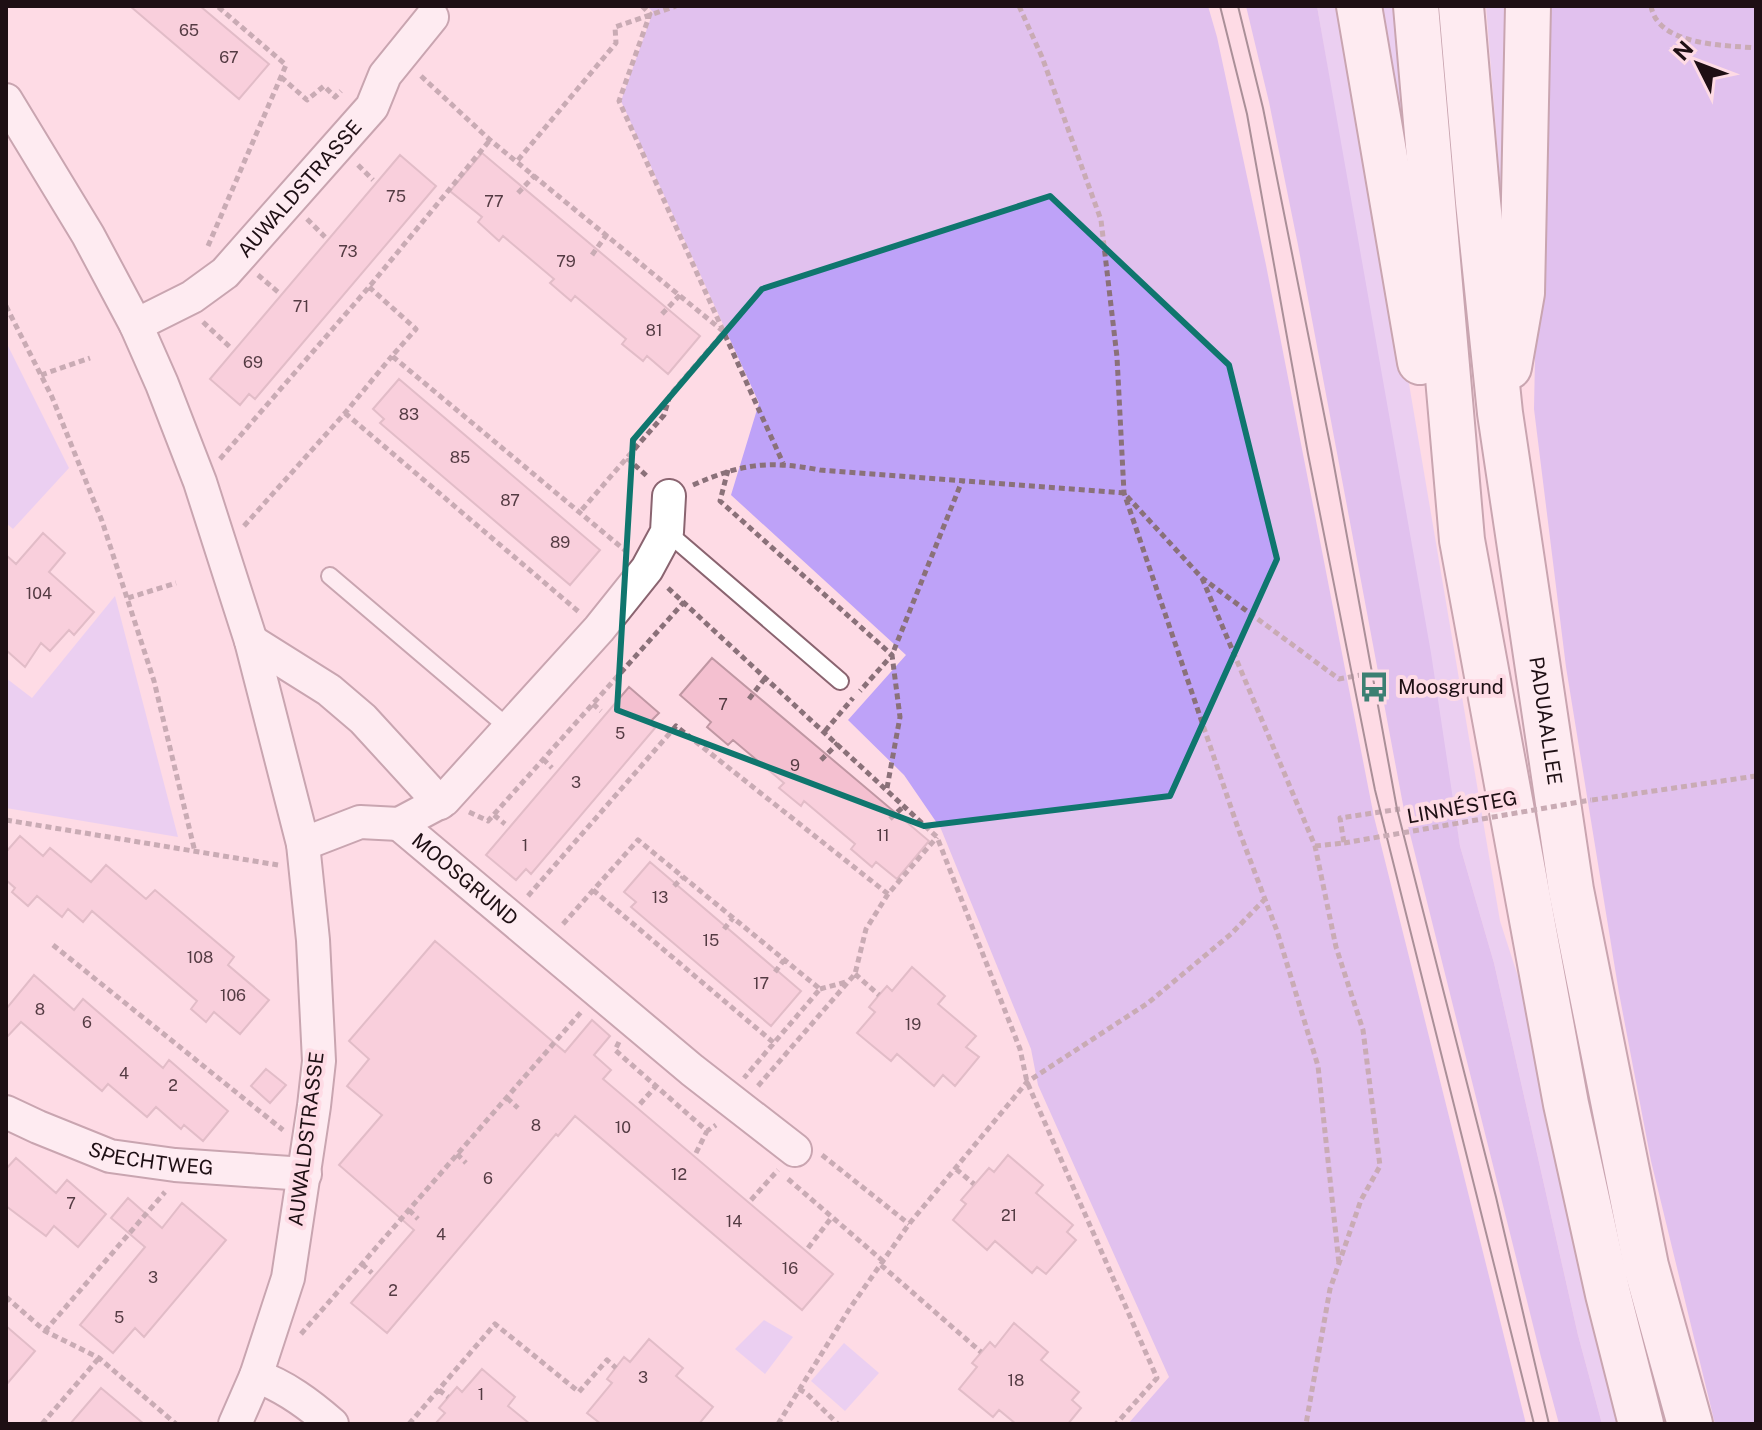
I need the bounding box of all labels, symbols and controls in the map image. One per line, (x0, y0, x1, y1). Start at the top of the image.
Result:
house number: 65 (179, 21, 199, 40)
north arrow (1658, 24, 1738, 104)
text: N (1668, 36, 1699, 66)
house number: 67 (219, 48, 239, 67)
street label: AUWALDSTRASSE (232, 115, 367, 262)
house number: 75 (386, 187, 406, 206)
house number: 77 (484, 192, 504, 211)
house number: 73 (338, 242, 358, 261)
house number: 79 (556, 252, 576, 271)
house number: 71 (293, 297, 309, 316)
house number: 81 (646, 321, 662, 340)
house number: 69 (243, 353, 263, 372)
house number: 83 (399, 405, 419, 424)
house number: 85 (450, 448, 470, 467)
house number: 87 (500, 491, 520, 510)
house number: 89 (550, 533, 570, 552)
house number: 104 (26, 584, 52, 603)
street label: PADUAALLEE (1524, 655, 1567, 787)
bus stop icon: Moosgrund (1357, 670, 1391, 704)
place label: Moosgrund (1398, 675, 1504, 699)
house number: 7 (718, 695, 728, 714)
house number: 5 (615, 724, 625, 743)
house number: 9 (790, 756, 800, 775)
house number: 3 (571, 773, 581, 792)
street label: LINNÉSTEG (1405, 784, 1519, 829)
house number: 11 (876, 826, 890, 845)
street label: MOOSGRUND (407, 828, 523, 931)
house number: 1 (522, 836, 528, 855)
house number: 13 (652, 888, 668, 907)
house number: 15 (703, 931, 719, 950)
house number: 108 (187, 948, 213, 967)
house number: 17 (753, 974, 769, 993)
house number: 106 (220, 986, 246, 1005)
house number: 8 (35, 1000, 45, 1019)
house number: 6 (82, 1013, 92, 1032)
house number: 19 (905, 1015, 921, 1034)
street label: AUWALDSTRASSE (283, 1050, 329, 1228)
house number: 4 (119, 1064, 129, 1083)
house number: 2 (168, 1076, 178, 1095)
house number: 8 (531, 1116, 541, 1135)
house number: 10 (615, 1118, 631, 1137)
street label: SPECHTWEG (85, 1137, 214, 1180)
house number: 12 (671, 1165, 687, 1184)
house number: 6 (483, 1169, 493, 1188)
house number: 7 (66, 1194, 76, 1213)
house number: 21 (1001, 1206, 1017, 1225)
house number: 14 (726, 1212, 742, 1231)
house number: 4 (436, 1225, 446, 1244)
house number: 16 (782, 1259, 798, 1278)
house number: 3 (148, 1268, 158, 1287)
house number: 2 (388, 1281, 398, 1300)
house number: 5 (114, 1308, 124, 1327)
house number: 3 (638, 1368, 648, 1387)
house number: 18 (1008, 1371, 1024, 1390)
house number: 1 (478, 1385, 484, 1404)

